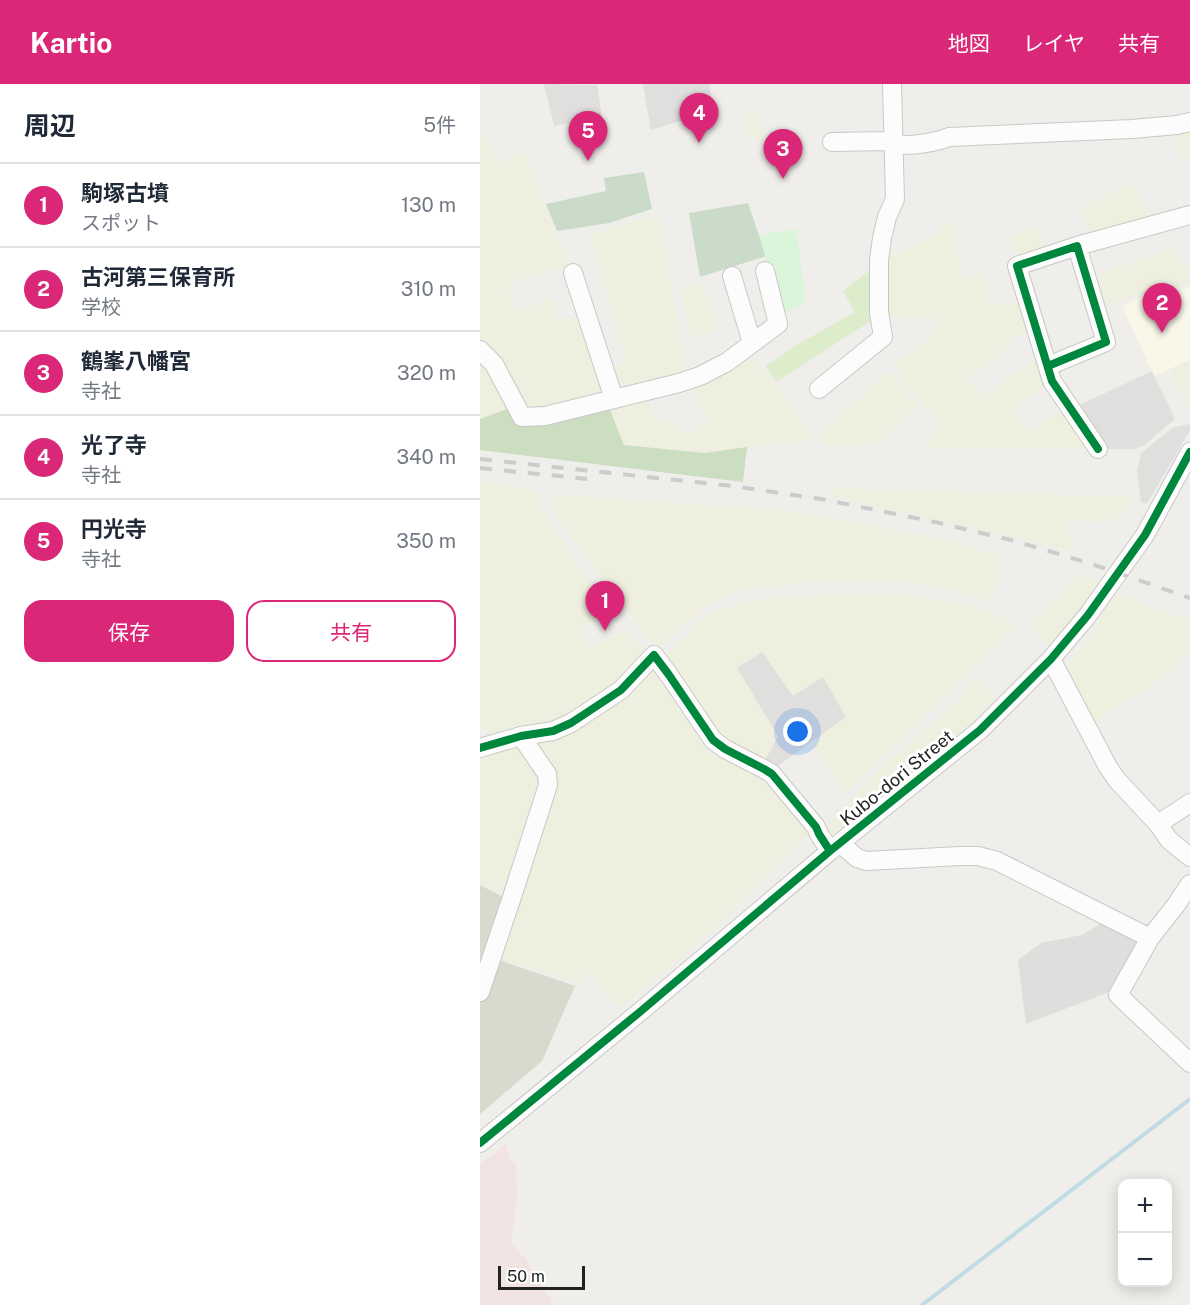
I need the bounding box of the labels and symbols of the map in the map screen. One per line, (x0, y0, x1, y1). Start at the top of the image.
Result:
pin: 4 (680, 94, 718, 143)
pin: 5 (568, 112, 608, 161)
pin: 3 (764, 130, 802, 179)
pin: 2 (1142, 284, 1182, 333)
pin: 1 (586, 582, 624, 631)
your location (783, 717, 812, 746)
street label: Kubo-dori Street (836, 725, 958, 830)
scale bar (498, 1263, 585, 1290)

